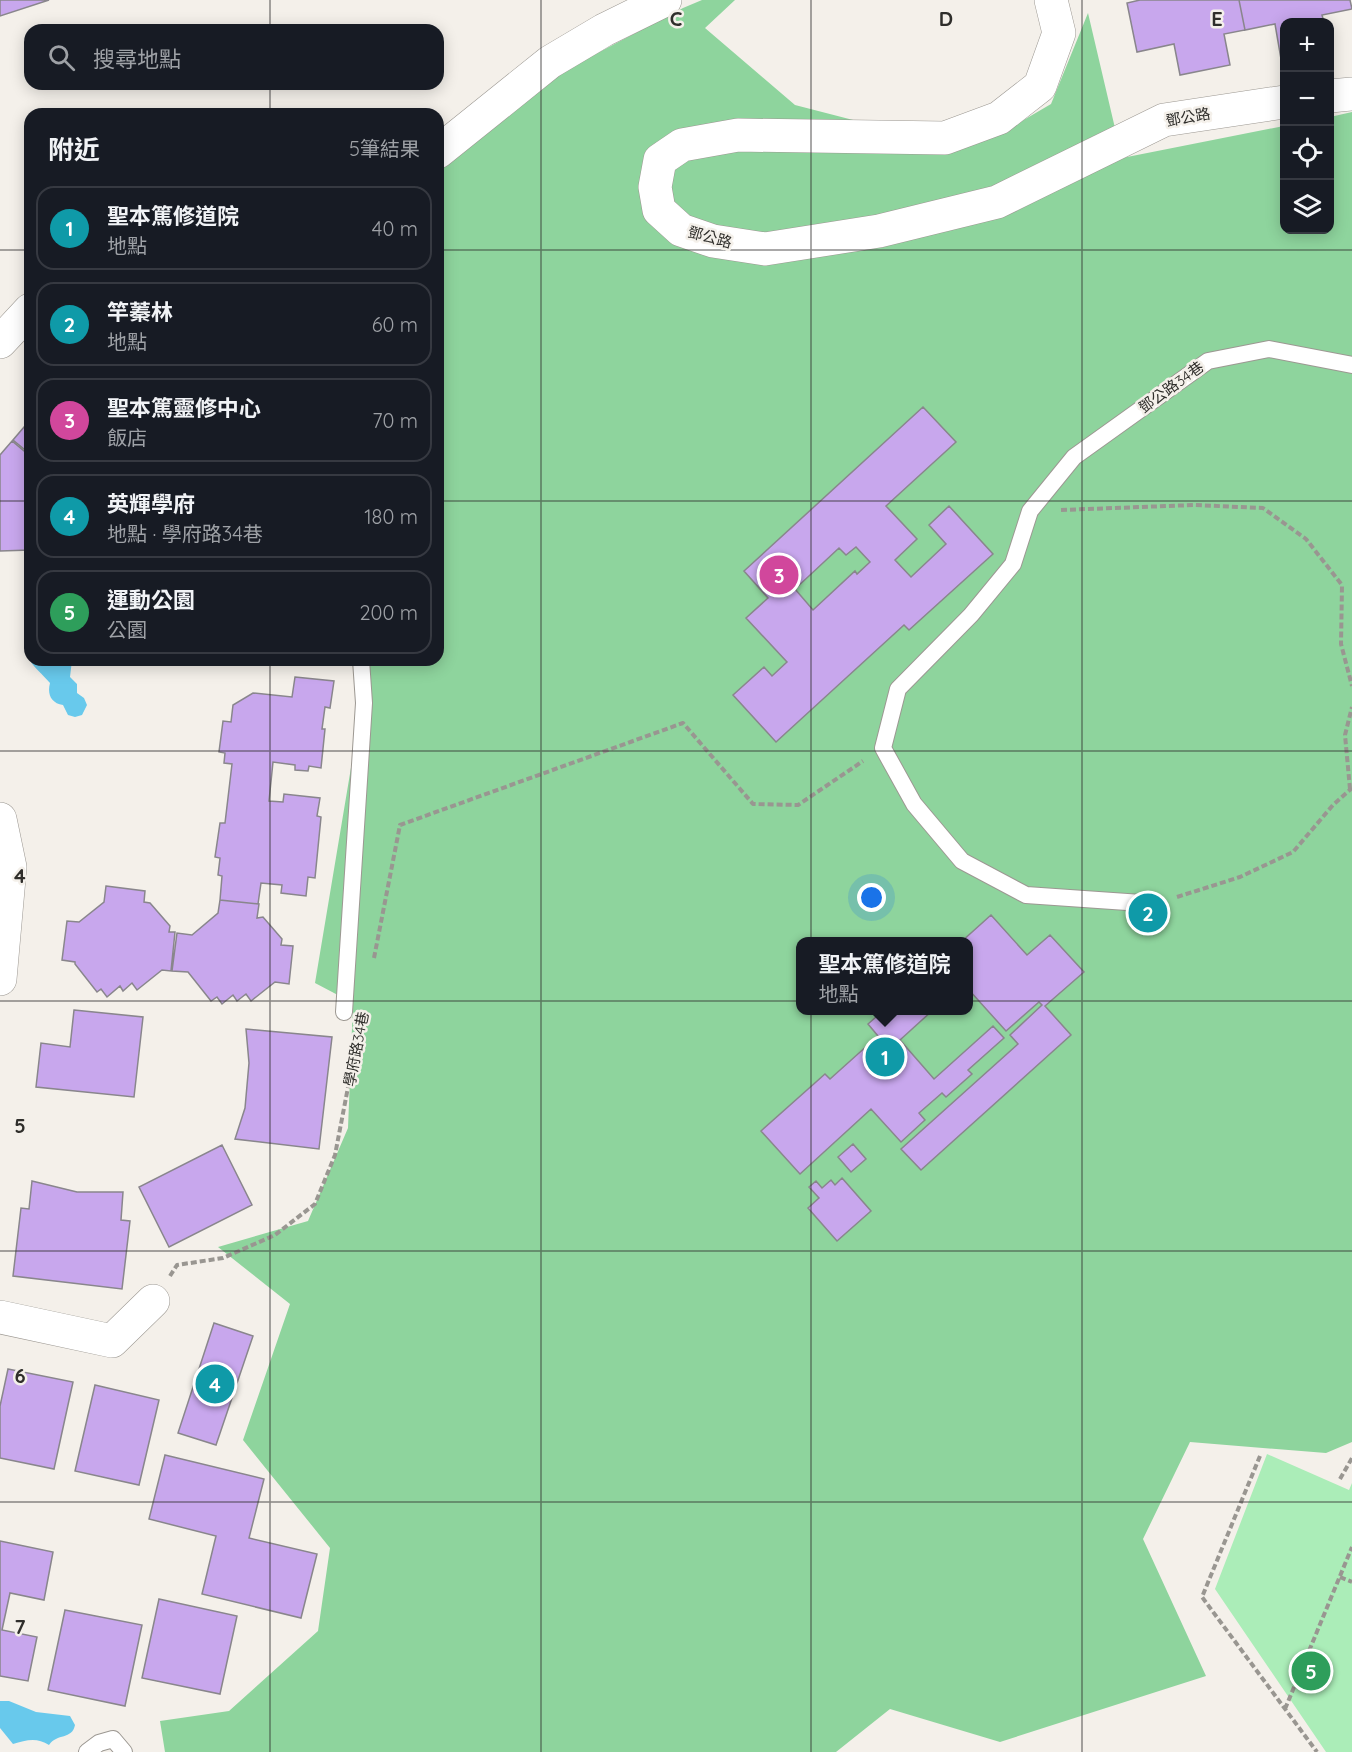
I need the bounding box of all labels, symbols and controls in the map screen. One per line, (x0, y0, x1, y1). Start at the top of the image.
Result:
text: C (670, 6, 683, 31)
text: D (939, 6, 953, 31)
text: E (1211, 6, 1223, 31)
map controls (1280, 18, 1334, 234)
button: + (1280, 18, 1334, 72)
search box (24, 24, 444, 90)
icon: search (45, 41, 78, 74)
text: 搜尋地點 (93, 45, 181, 73)
button: − (1280, 72, 1334, 126)
street label: 鄧公路 (1164, 104, 1212, 130)
button: locate (1280, 126, 1334, 180)
text: 附近 (48, 133, 100, 166)
text: 5筆結果 (349, 136, 420, 161)
button: layers (1280, 180, 1334, 234)
text: 聖本篤修道院 (107, 202, 239, 230)
text: 1 (66, 216, 73, 241)
text: 40 m (372, 216, 418, 241)
street label: 鄧公路 (686, 222, 734, 252)
text: 地點 (107, 233, 147, 258)
text: 竿蓁林 (107, 298, 173, 326)
text: 2 (64, 312, 75, 337)
text: 60 m (372, 312, 418, 337)
text: 地點 (107, 329, 147, 354)
street label: 鄧公路34巷 (1135, 357, 1207, 417)
text: 聖本篤靈修中心 (107, 394, 261, 422)
text: 3 (64, 408, 75, 433)
text: 70 m (372, 408, 418, 433)
text: 飯店 (107, 425, 147, 450)
text: 英輝學府 (107, 490, 195, 518)
text: 4 (64, 504, 75, 529)
text: 180 m (364, 504, 418, 529)
text: 地點 · 學府路34巷 (107, 521, 263, 546)
pin: 3 (760, 552, 798, 598)
text: 運動公園 (107, 586, 195, 614)
text: 5 (64, 600, 75, 625)
text: 200 m (359, 600, 418, 625)
text: 公園 (107, 617, 147, 642)
text: 4 (14, 863, 26, 888)
your location (857, 883, 886, 912)
pin: 2 (1128, 890, 1168, 936)
popup (796, 937, 973, 1015)
text: 聖本篤修道院 (818, 950, 951, 978)
text: 地點 (818, 981, 858, 1006)
street label: 學府路34巷 (339, 1010, 373, 1088)
pin: 1 (866, 1034, 904, 1080)
text: 5 (14, 1113, 26, 1138)
pin: 4 (196, 1362, 234, 1406)
text: 6 (14, 1363, 26, 1388)
text: 7 (15, 1614, 26, 1639)
pin: 5 (1292, 1648, 1330, 1694)

